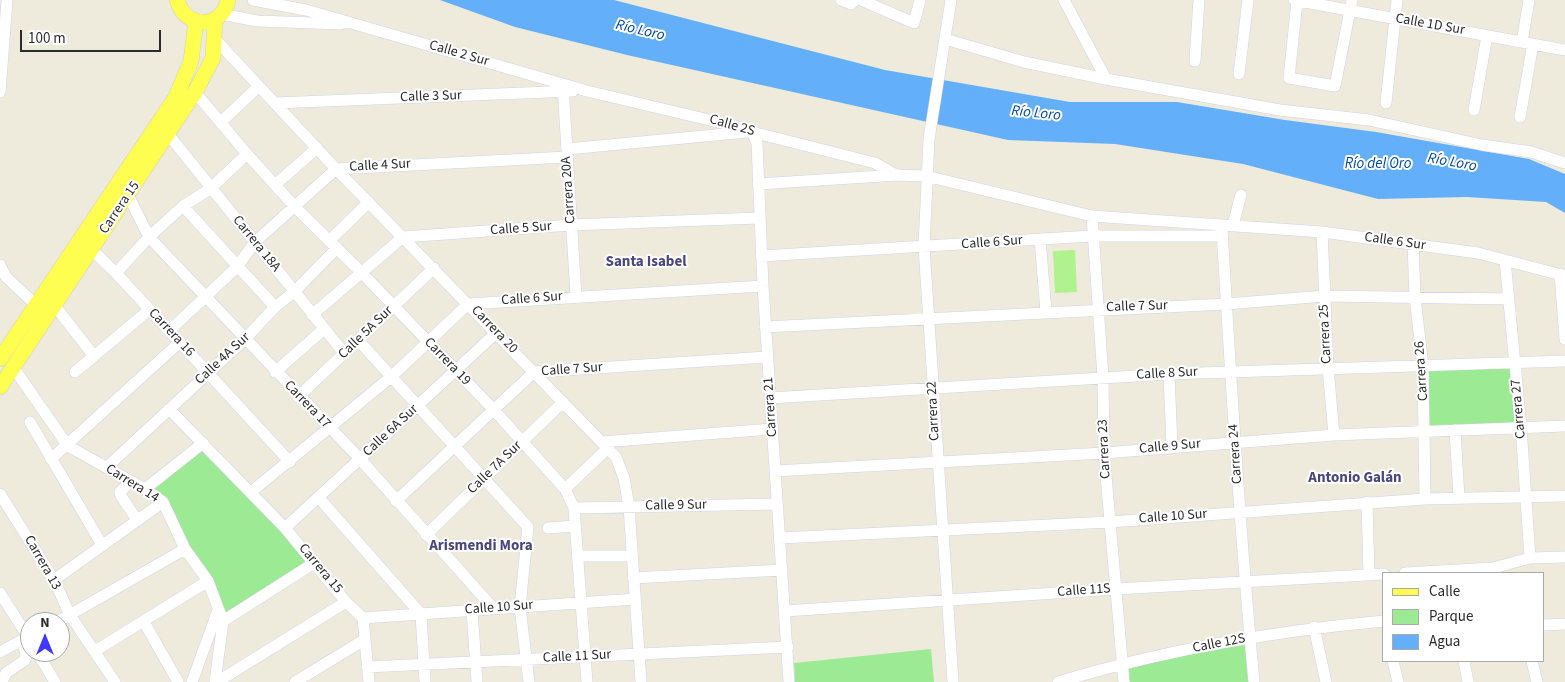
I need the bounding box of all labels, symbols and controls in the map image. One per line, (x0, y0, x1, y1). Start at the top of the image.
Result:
street label: Calle 1D Sur (1394, 11, 1466, 39)
water label: Río Loro (614, 17, 666, 45)
scale bar (22, 20, 164, 52)
text: 100 m (28, 28, 66, 49)
street label: Calle 2 Sur (427, 37, 491, 71)
street label: Calle 3 Sur (400, 88, 462, 106)
water label: Río Loro (1010, 102, 1062, 126)
street label: Calle 2S (707, 112, 757, 140)
water label: Río Loro (1426, 150, 1478, 176)
street label: Calle 4 Sur (349, 156, 411, 176)
street label: Carrera 20A (558, 156, 580, 224)
water label: Río del Oro (1345, 156, 1411, 174)
street label: Carrera 15 (96, 178, 144, 238)
street label: Carrera 18A (228, 212, 284, 276)
street label: Calle 5 Sur (490, 218, 552, 240)
street label: Calle 6 Sur (1363, 229, 1427, 255)
street label: Calle 6 Sur (961, 232, 1023, 254)
district label: Santa Isabel (606, 254, 686, 272)
street label: Calle 6 Sur (501, 288, 563, 310)
street label: Calle 7 Sur (1106, 298, 1168, 316)
street label: Calle 5A Sur (335, 303, 397, 363)
street label: Carrera 20 (467, 303, 521, 357)
street label: Carrera 25 (1316, 304, 1336, 364)
street label: Carrera 16 (144, 305, 198, 361)
street label: Calle 4A Sur (192, 329, 254, 389)
street label: Carrera 19 (420, 335, 474, 389)
street label: Carrera 26 (1412, 341, 1432, 401)
street label: Calle 7 Sur (541, 359, 603, 381)
street label: Calle 8 Sur (1136, 364, 1198, 384)
street label: Carrera 21 (761, 377, 781, 437)
street label: Carrera 17 (280, 378, 334, 432)
street label: Carrera 27 (1508, 378, 1530, 440)
street label: Carrera 22 (924, 381, 944, 441)
street label: Calle 6A Sur (360, 401, 422, 461)
street label: Carrera 23 (1095, 419, 1115, 479)
street label: Carrera 24 (1226, 424, 1246, 484)
street label: Calle 9 Sur (1139, 436, 1201, 458)
street label: Calle 7A Sur (464, 438, 526, 498)
street label: Carrera 14 (102, 461, 162, 507)
district label: Antonio Galán (1308, 470, 1402, 488)
street label: Calle 9 Sur (645, 497, 707, 515)
street label: Calle 10 Sur (1138, 506, 1208, 528)
street label: Carrera 13 (20, 533, 64, 593)
district label: Arismendi Mora (429, 538, 533, 556)
street label: Carrera 15 (294, 541, 346, 597)
legend (1382, 572, 1545, 662)
street label: Calle 11S (1057, 581, 1111, 601)
text: Calle (1429, 581, 1460, 602)
street label: Calle 10 Sur (464, 597, 534, 619)
text: Parque (1429, 606, 1473, 627)
north arrow (20, 612, 70, 662)
text: N (40, 613, 50, 633)
street label: Calle 12S (1191, 631, 1247, 657)
text: Agua (1429, 631, 1460, 652)
street label: Calle 11 Sur (542, 647, 612, 667)

